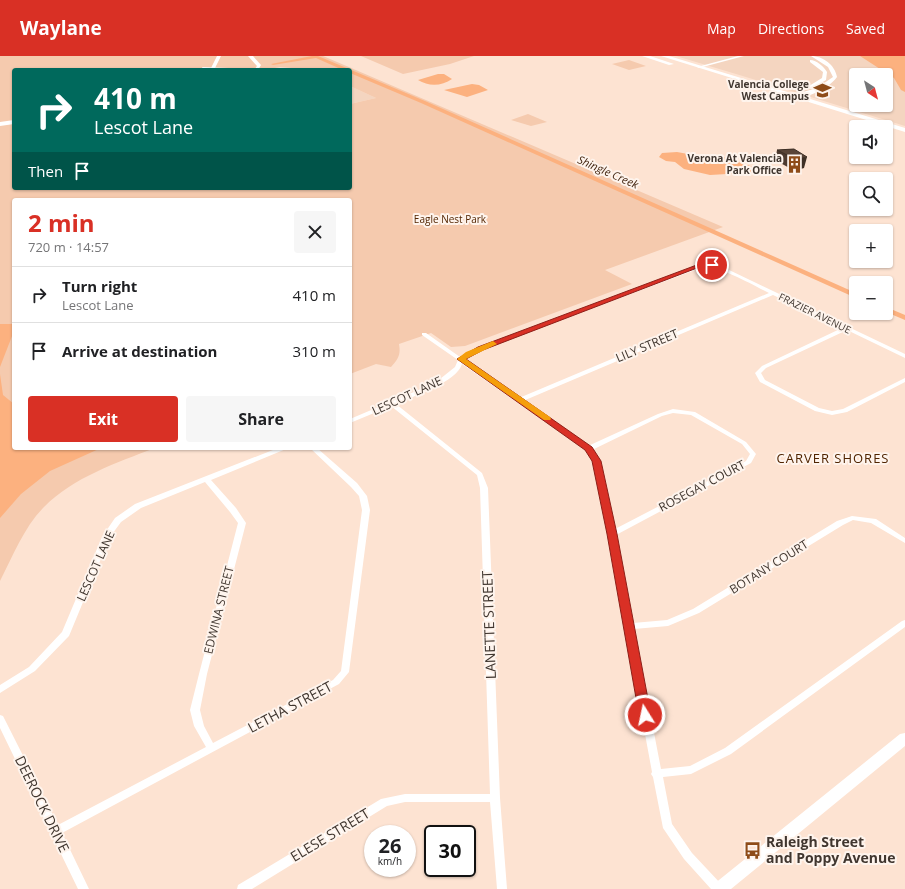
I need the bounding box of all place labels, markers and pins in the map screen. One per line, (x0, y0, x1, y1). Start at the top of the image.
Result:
place label: Valencia College West Campus (728, 77, 809, 103)
school or university icon: Valencia College West Campus (812, 80, 832, 100)
place label: Verona At Valencia Park Office (688, 151, 782, 177)
building icon: Verona At Valencia Park Office (785, 154, 805, 174)
pin (695, 248, 729, 282)
place label: Raleigh Street and Poppy Avenue (766, 832, 896, 867)
bus stop icon: Raleigh Street and Poppy Avenue (743, 840, 763, 860)

